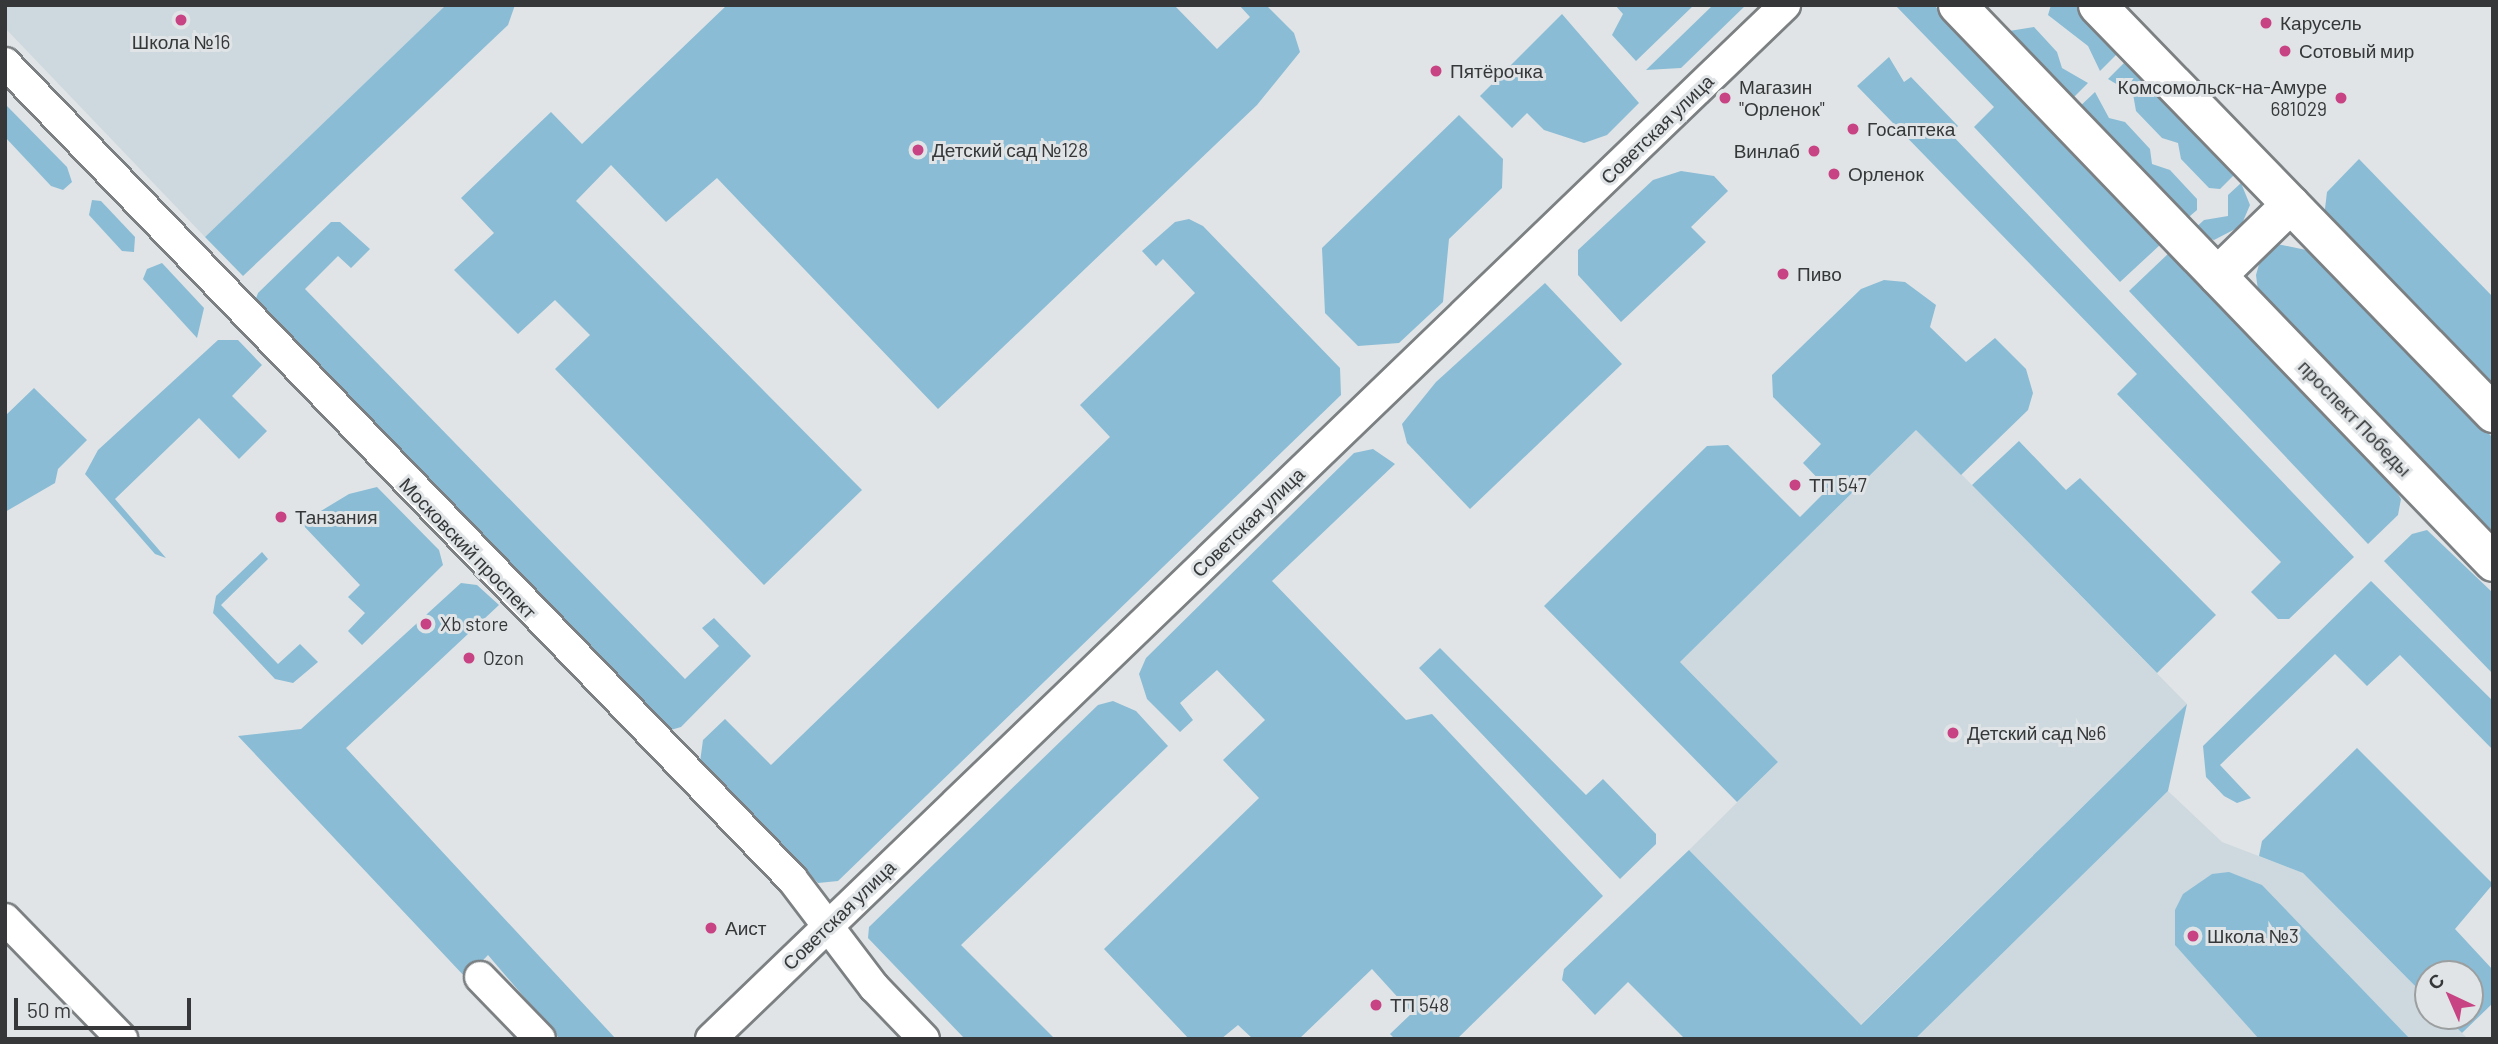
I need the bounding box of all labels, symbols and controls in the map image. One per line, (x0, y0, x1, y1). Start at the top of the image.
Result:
marker: Школа №16 (173, 12, 189, 28)
place label: Карусель (2280, 12, 2362, 34)
marker: Карусель (2258, 15, 2274, 31)
place label: Школа №16 (132, 31, 230, 53)
place label: Сотовый мир (2299, 40, 2414, 62)
marker: Сотовый мир (2277, 43, 2293, 59)
place label: Пятёрочка (1450, 60, 1543, 82)
marker: Пятёрочка (1428, 63, 1444, 79)
street label: Советская улица (1596, 69, 1718, 189)
place label: Магазин "Орленок" (1739, 76, 1825, 120)
place label: Комсомольск-на-Амуре 681029 (2118, 76, 2327, 120)
marker: Магазин "Орленок" (1717, 90, 1733, 106)
marker: Комсомольск-на-Амуре 681029 (2333, 90, 2349, 106)
place label: Госаптека (1867, 118, 1955, 140)
marker: Госаптека (1845, 121, 1861, 137)
place label: Детский сад №128 (932, 139, 1088, 161)
place label: Винлаб (1734, 140, 1800, 162)
marker: Детский сад №128 (910, 142, 926, 158)
marker: Винлаб (1806, 143, 1822, 159)
place label: Орленок (1848, 163, 1924, 185)
marker: Орленок (1826, 166, 1842, 182)
place label: Пиво (1797, 263, 1842, 285)
marker: Пиво (1775, 266, 1791, 282)
street label: проспект Победы (2294, 355, 2416, 481)
street label: Советская улица (1187, 462, 1309, 582)
street label: Московский проспект (395, 473, 541, 623)
place label: ТП 547 (1809, 474, 1867, 496)
marker: ТП 547 (1787, 477, 1803, 493)
place label: Танзания (295, 506, 377, 528)
marker: Танзания (273, 509, 289, 525)
place label: Xb store (440, 613, 508, 635)
marker: Xb store (418, 616, 434, 632)
place label: Ozon (483, 647, 524, 669)
marker: Ozon (461, 650, 477, 666)
place label: Детский сад №6 (1967, 722, 2106, 744)
marker: Детский сад №6 (1945, 725, 1961, 741)
street label: Советская улица (778, 855, 900, 975)
place label: Аист (725, 917, 766, 939)
marker: Аист (703, 920, 719, 936)
place label: Школа №3 (2207, 925, 2299, 947)
marker: Школа №3 (2185, 928, 2201, 944)
north arrow (2414, 960, 2484, 1030)
text: С (2423, 968, 2448, 994)
scale bar (18, 984, 194, 1028)
place label: ТП 548 (1390, 994, 1449, 1016)
text: 50 m (27, 997, 71, 1022)
marker: ТП 548 (1368, 997, 1384, 1013)

